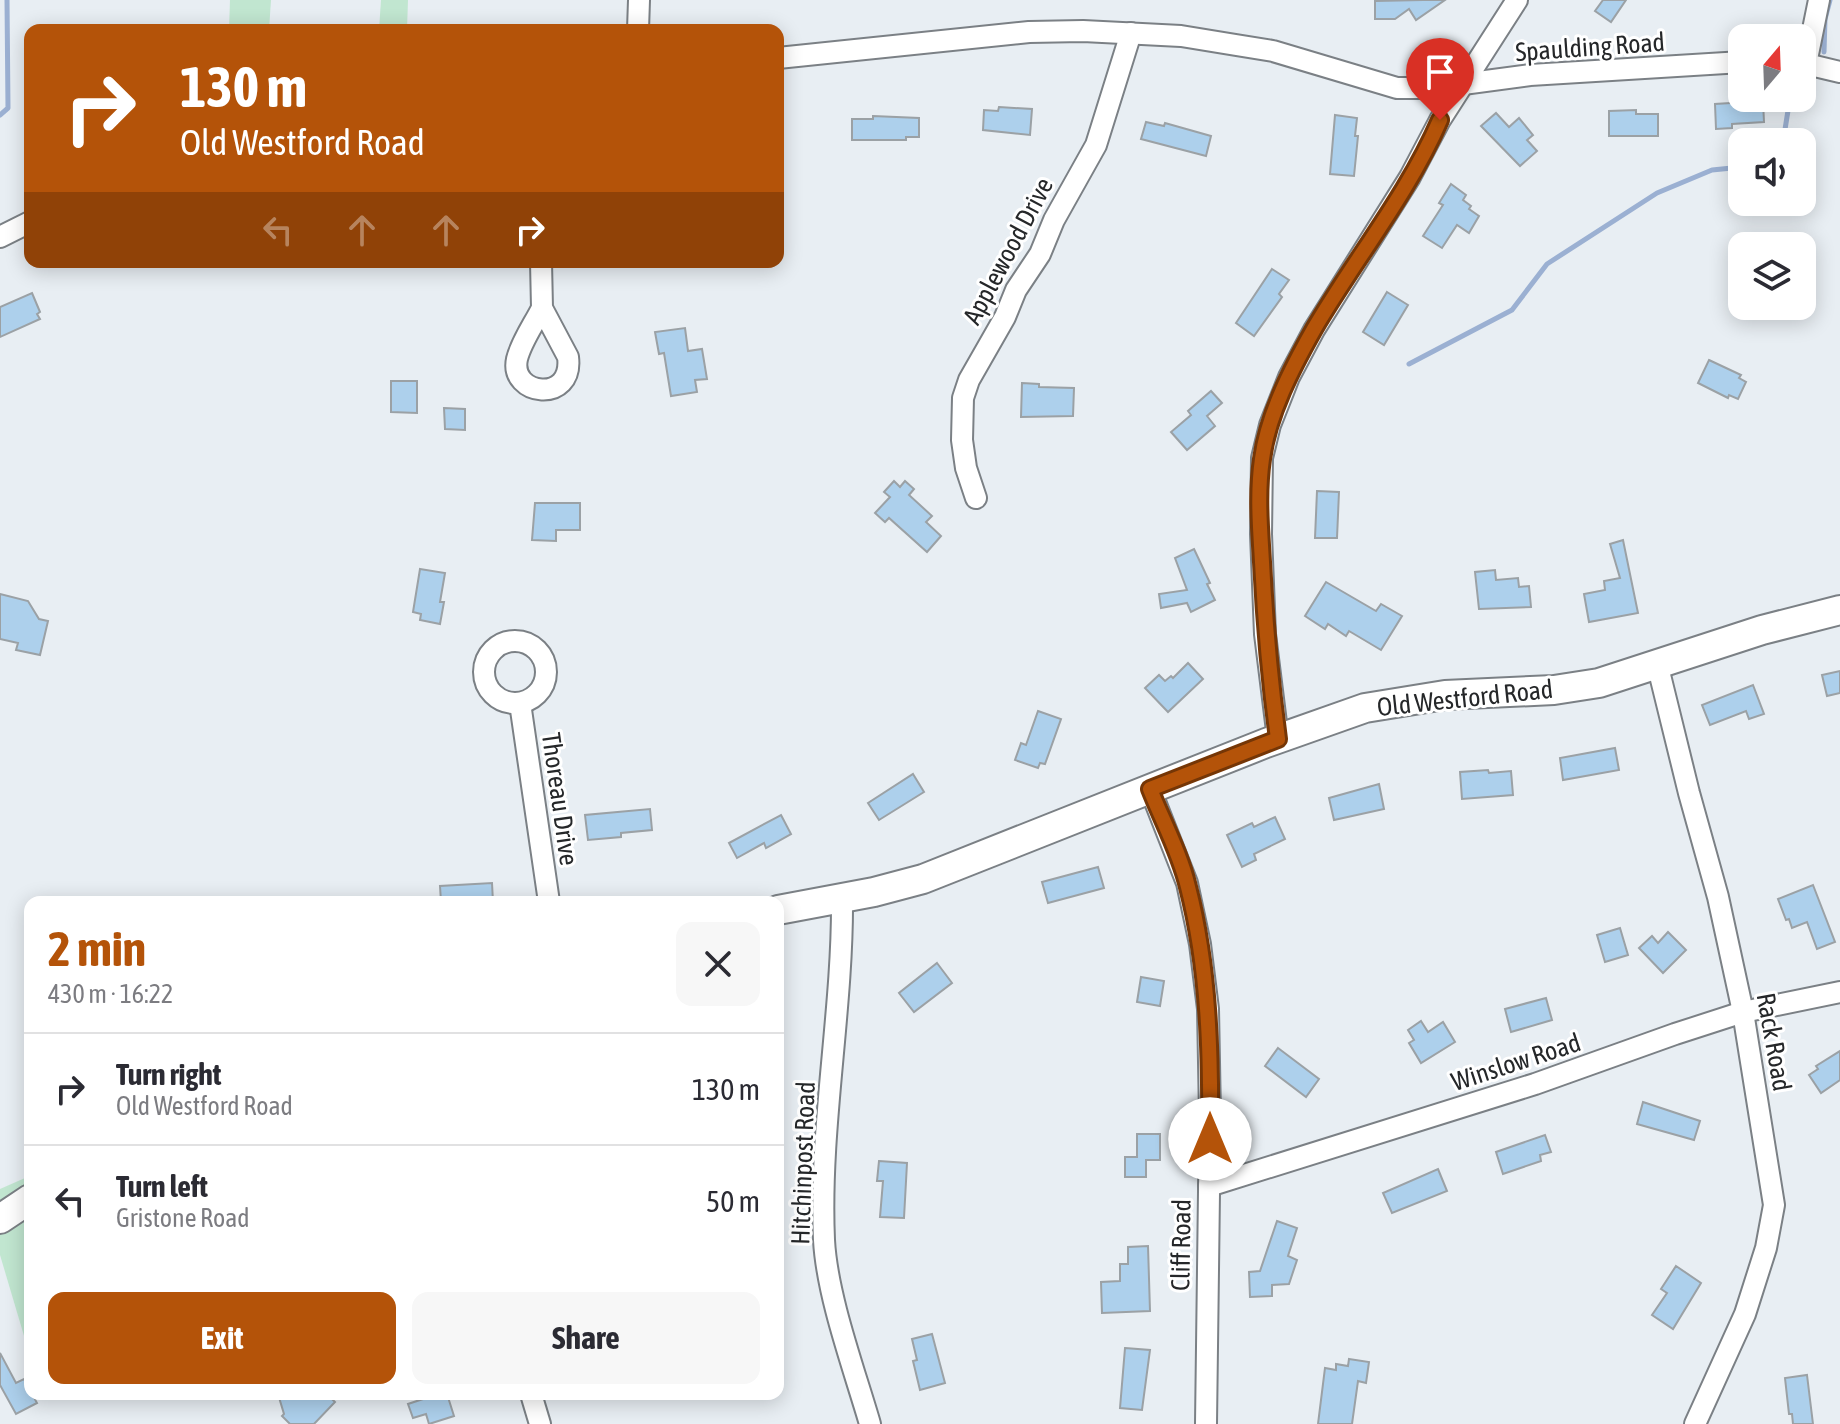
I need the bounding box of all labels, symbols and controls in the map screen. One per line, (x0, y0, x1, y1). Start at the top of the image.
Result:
north arrow (1728, 24, 1816, 112)
map controls (1728, 24, 1816, 320)
street label: Spaulding Road (1514, 27, 1666, 67)
pin (1406, 38, 1474, 120)
icon: arrive (1418, 50, 1462, 94)
text: 130 m (180, 55, 307, 119)
icon: right (48, 56, 152, 160)
text: Old Westford Road (180, 121, 425, 163)
button: sound (1728, 128, 1816, 216)
street label: Applewood Drive (957, 173, 1059, 329)
icon: left (256, 208, 300, 252)
icon: ahead (340, 208, 384, 252)
icon: ahead (424, 208, 468, 252)
icon: right (508, 208, 552, 252)
button: layers (1728, 232, 1816, 320)
street label: Old Westford Road (1376, 674, 1554, 722)
street label: Thoreau Drive (536, 731, 584, 867)
text: 2 min (48, 921, 146, 976)
button: close (676, 922, 760, 1006)
text: 430 m · 16:22 (48, 979, 173, 1009)
street label: Rack Road (1751, 990, 1797, 1094)
street label: Winslow Road (1448, 1027, 1584, 1097)
text: Turn right (116, 1057, 222, 1091)
icon: right (48, 1067, 92, 1111)
text: 130 m (692, 1072, 760, 1106)
street label: Hitchinpost Road (785, 1081, 821, 1245)
text: Old Westford Road (116, 1091, 293, 1121)
position arrow (1168, 1097, 1252, 1181)
text: Turn left (116, 1169, 208, 1203)
icon: left (48, 1179, 92, 1223)
text: 50 m (706, 1184, 760, 1218)
street label: Cliff Road (1165, 1199, 1197, 1291)
text: Gristone Road (116, 1203, 250, 1233)
button: Exit (48, 1292, 396, 1384)
button: Share (412, 1292, 760, 1384)

